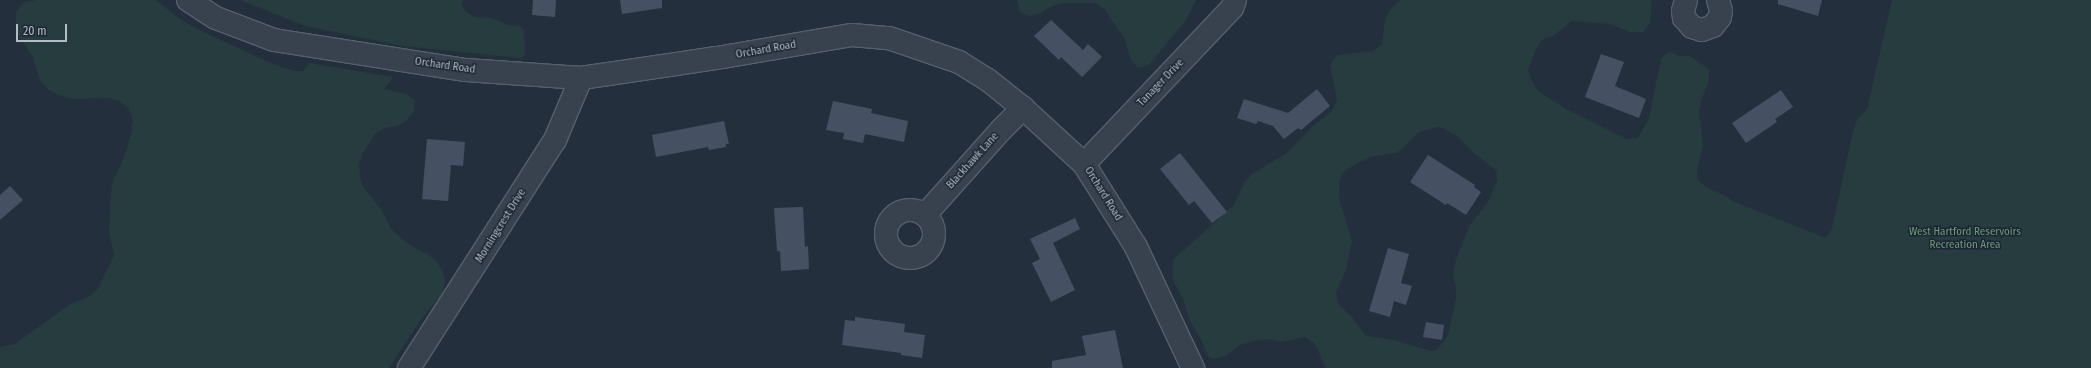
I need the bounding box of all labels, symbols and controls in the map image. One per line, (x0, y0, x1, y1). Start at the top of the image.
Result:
scale bar (18, 16, 69, 42)
text: 20 m (23, 24, 47, 38)
street label: Orchard Road (735, 38, 797, 62)
street label: Orchard Road (414, 55, 476, 77)
street label: Tanager Drive (1135, 56, 1187, 110)
street label: Blackhawk Lane (944, 130, 1002, 192)
street label: Orchard Road (1081, 165, 1125, 223)
street label: Morningcrest Drive (473, 187, 529, 265)
park label: West Hartford Reservoirs Recreation Area (1909, 226, 2021, 252)

